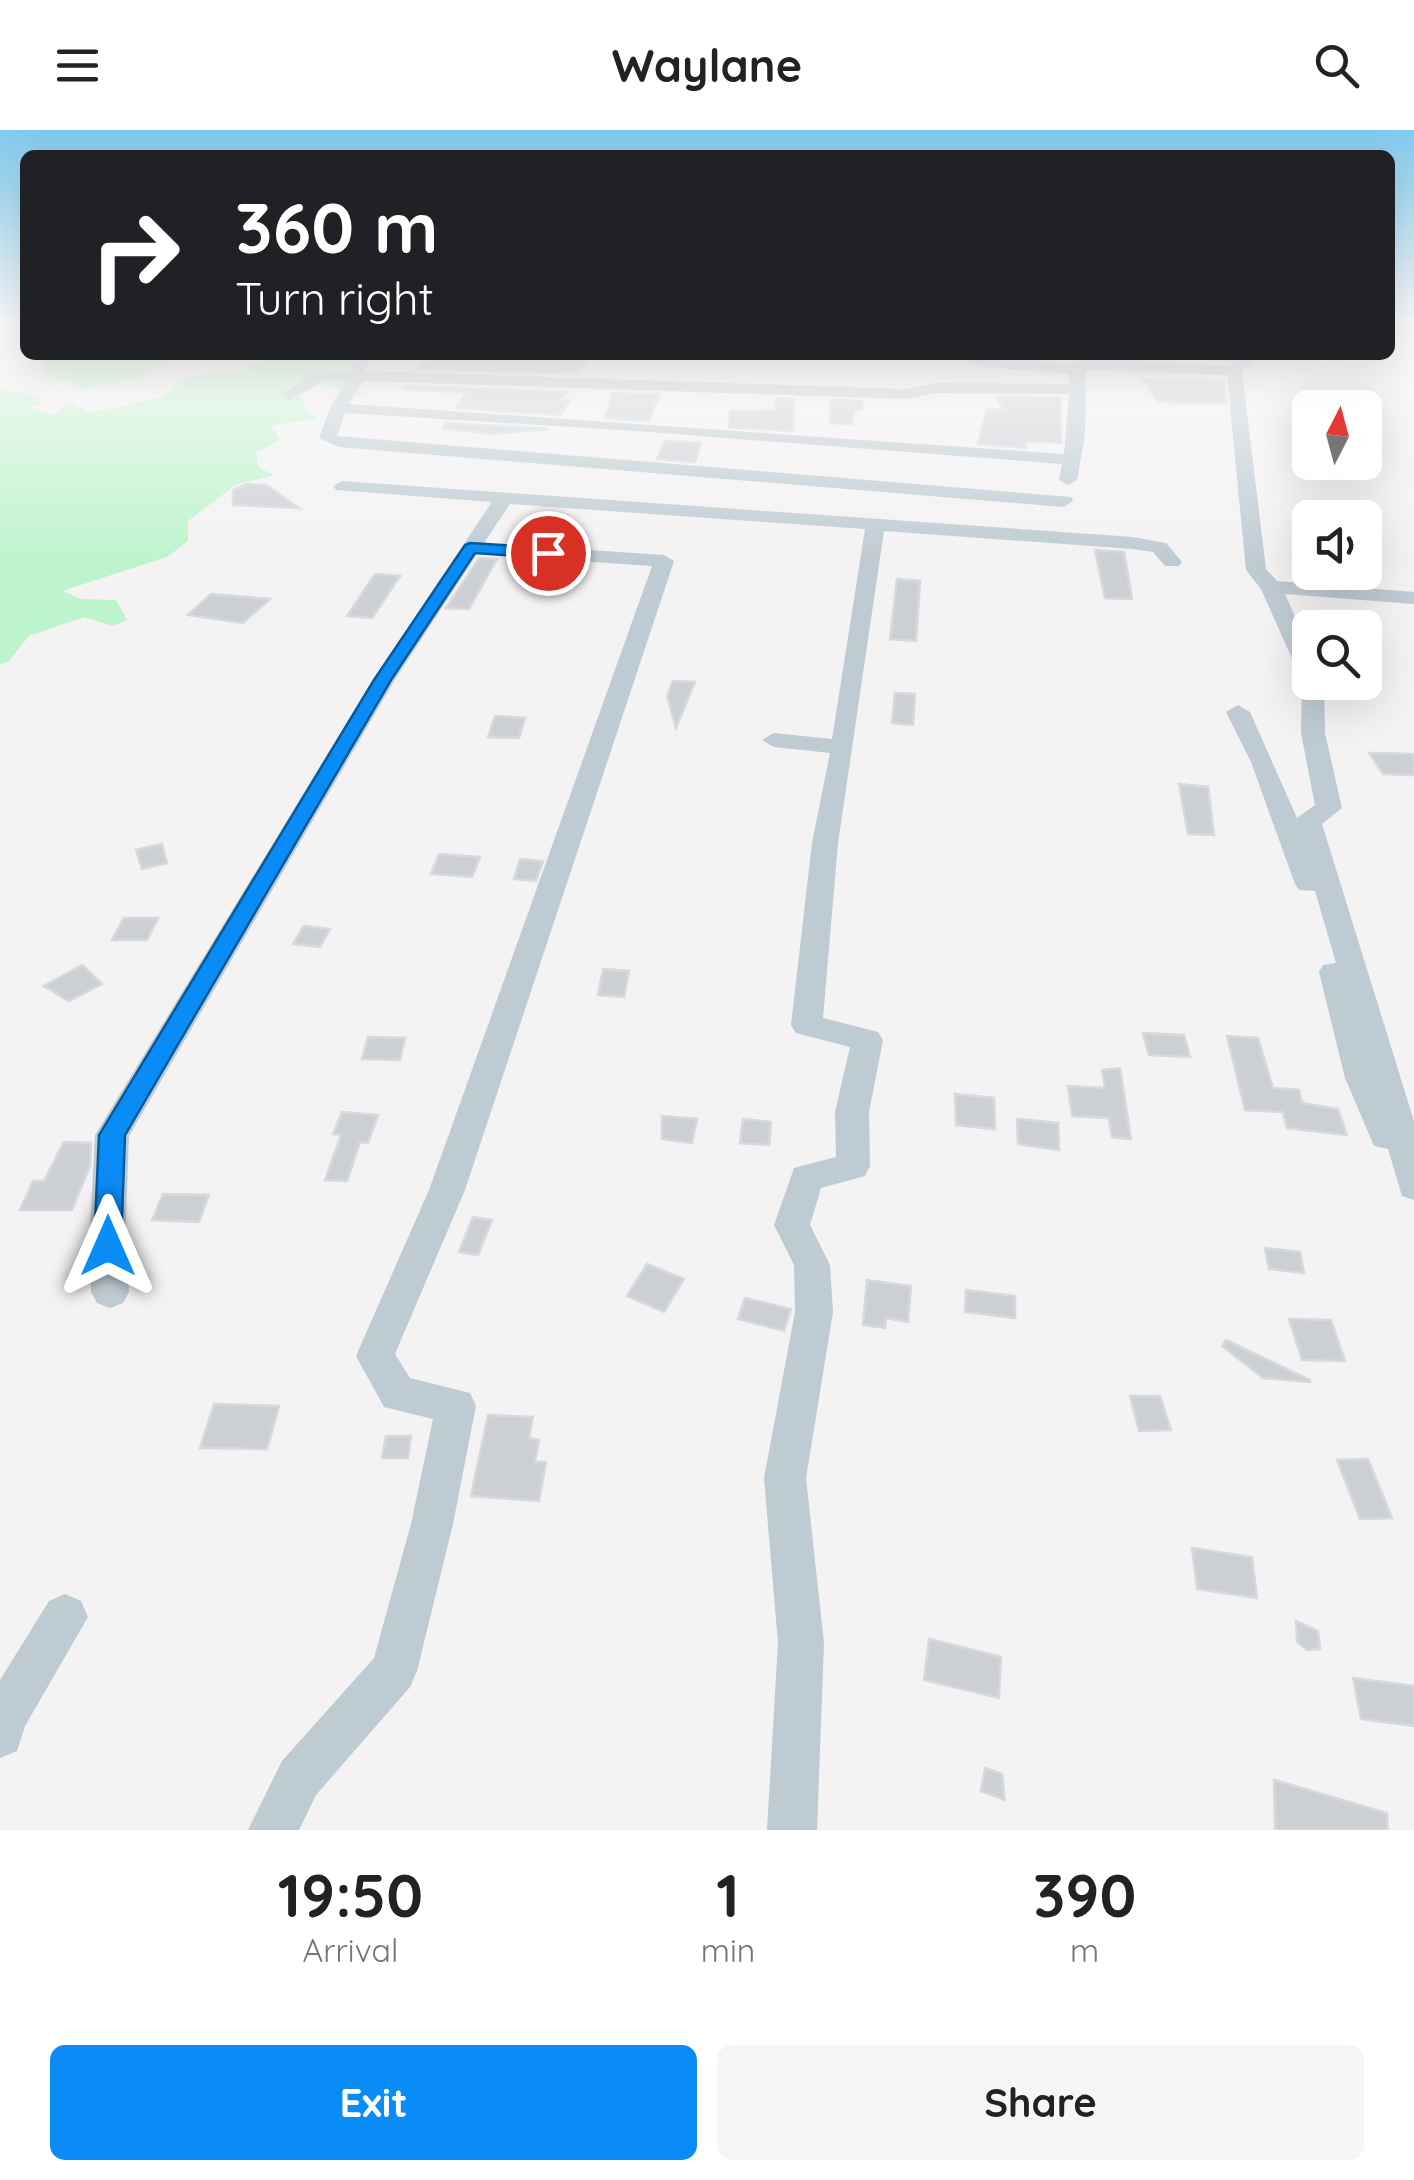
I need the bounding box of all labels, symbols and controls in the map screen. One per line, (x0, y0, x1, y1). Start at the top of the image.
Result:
text: Waylane (612, 37, 802, 93)
icon: menu (50, 38, 105, 93)
icon: search (1309, 38, 1364, 93)
text: 360 m (235, 183, 438, 271)
icon: right (70, 190, 200, 320)
text: Turn right (235, 270, 434, 326)
north arrow (1292, 390, 1382, 480)
map controls (1292, 390, 1382, 700)
button: sound (1292, 500, 1382, 590)
pin (506, 511, 591, 596)
icon: arrive (521, 526, 576, 581)
button: search (1292, 610, 1382, 700)
position arrow (56, 1194, 160, 1298)
text: 19:50 (278, 1857, 423, 1932)
text: 1 (716, 1857, 740, 1932)
text: 390 (1033, 1857, 1136, 1932)
text: Arrival (302, 1930, 398, 1970)
text: min (701, 1930, 755, 1970)
text: m (1070, 1930, 1099, 1970)
button: Exit (50, 2045, 697, 2160)
button: Share (717, 2045, 1364, 2160)

